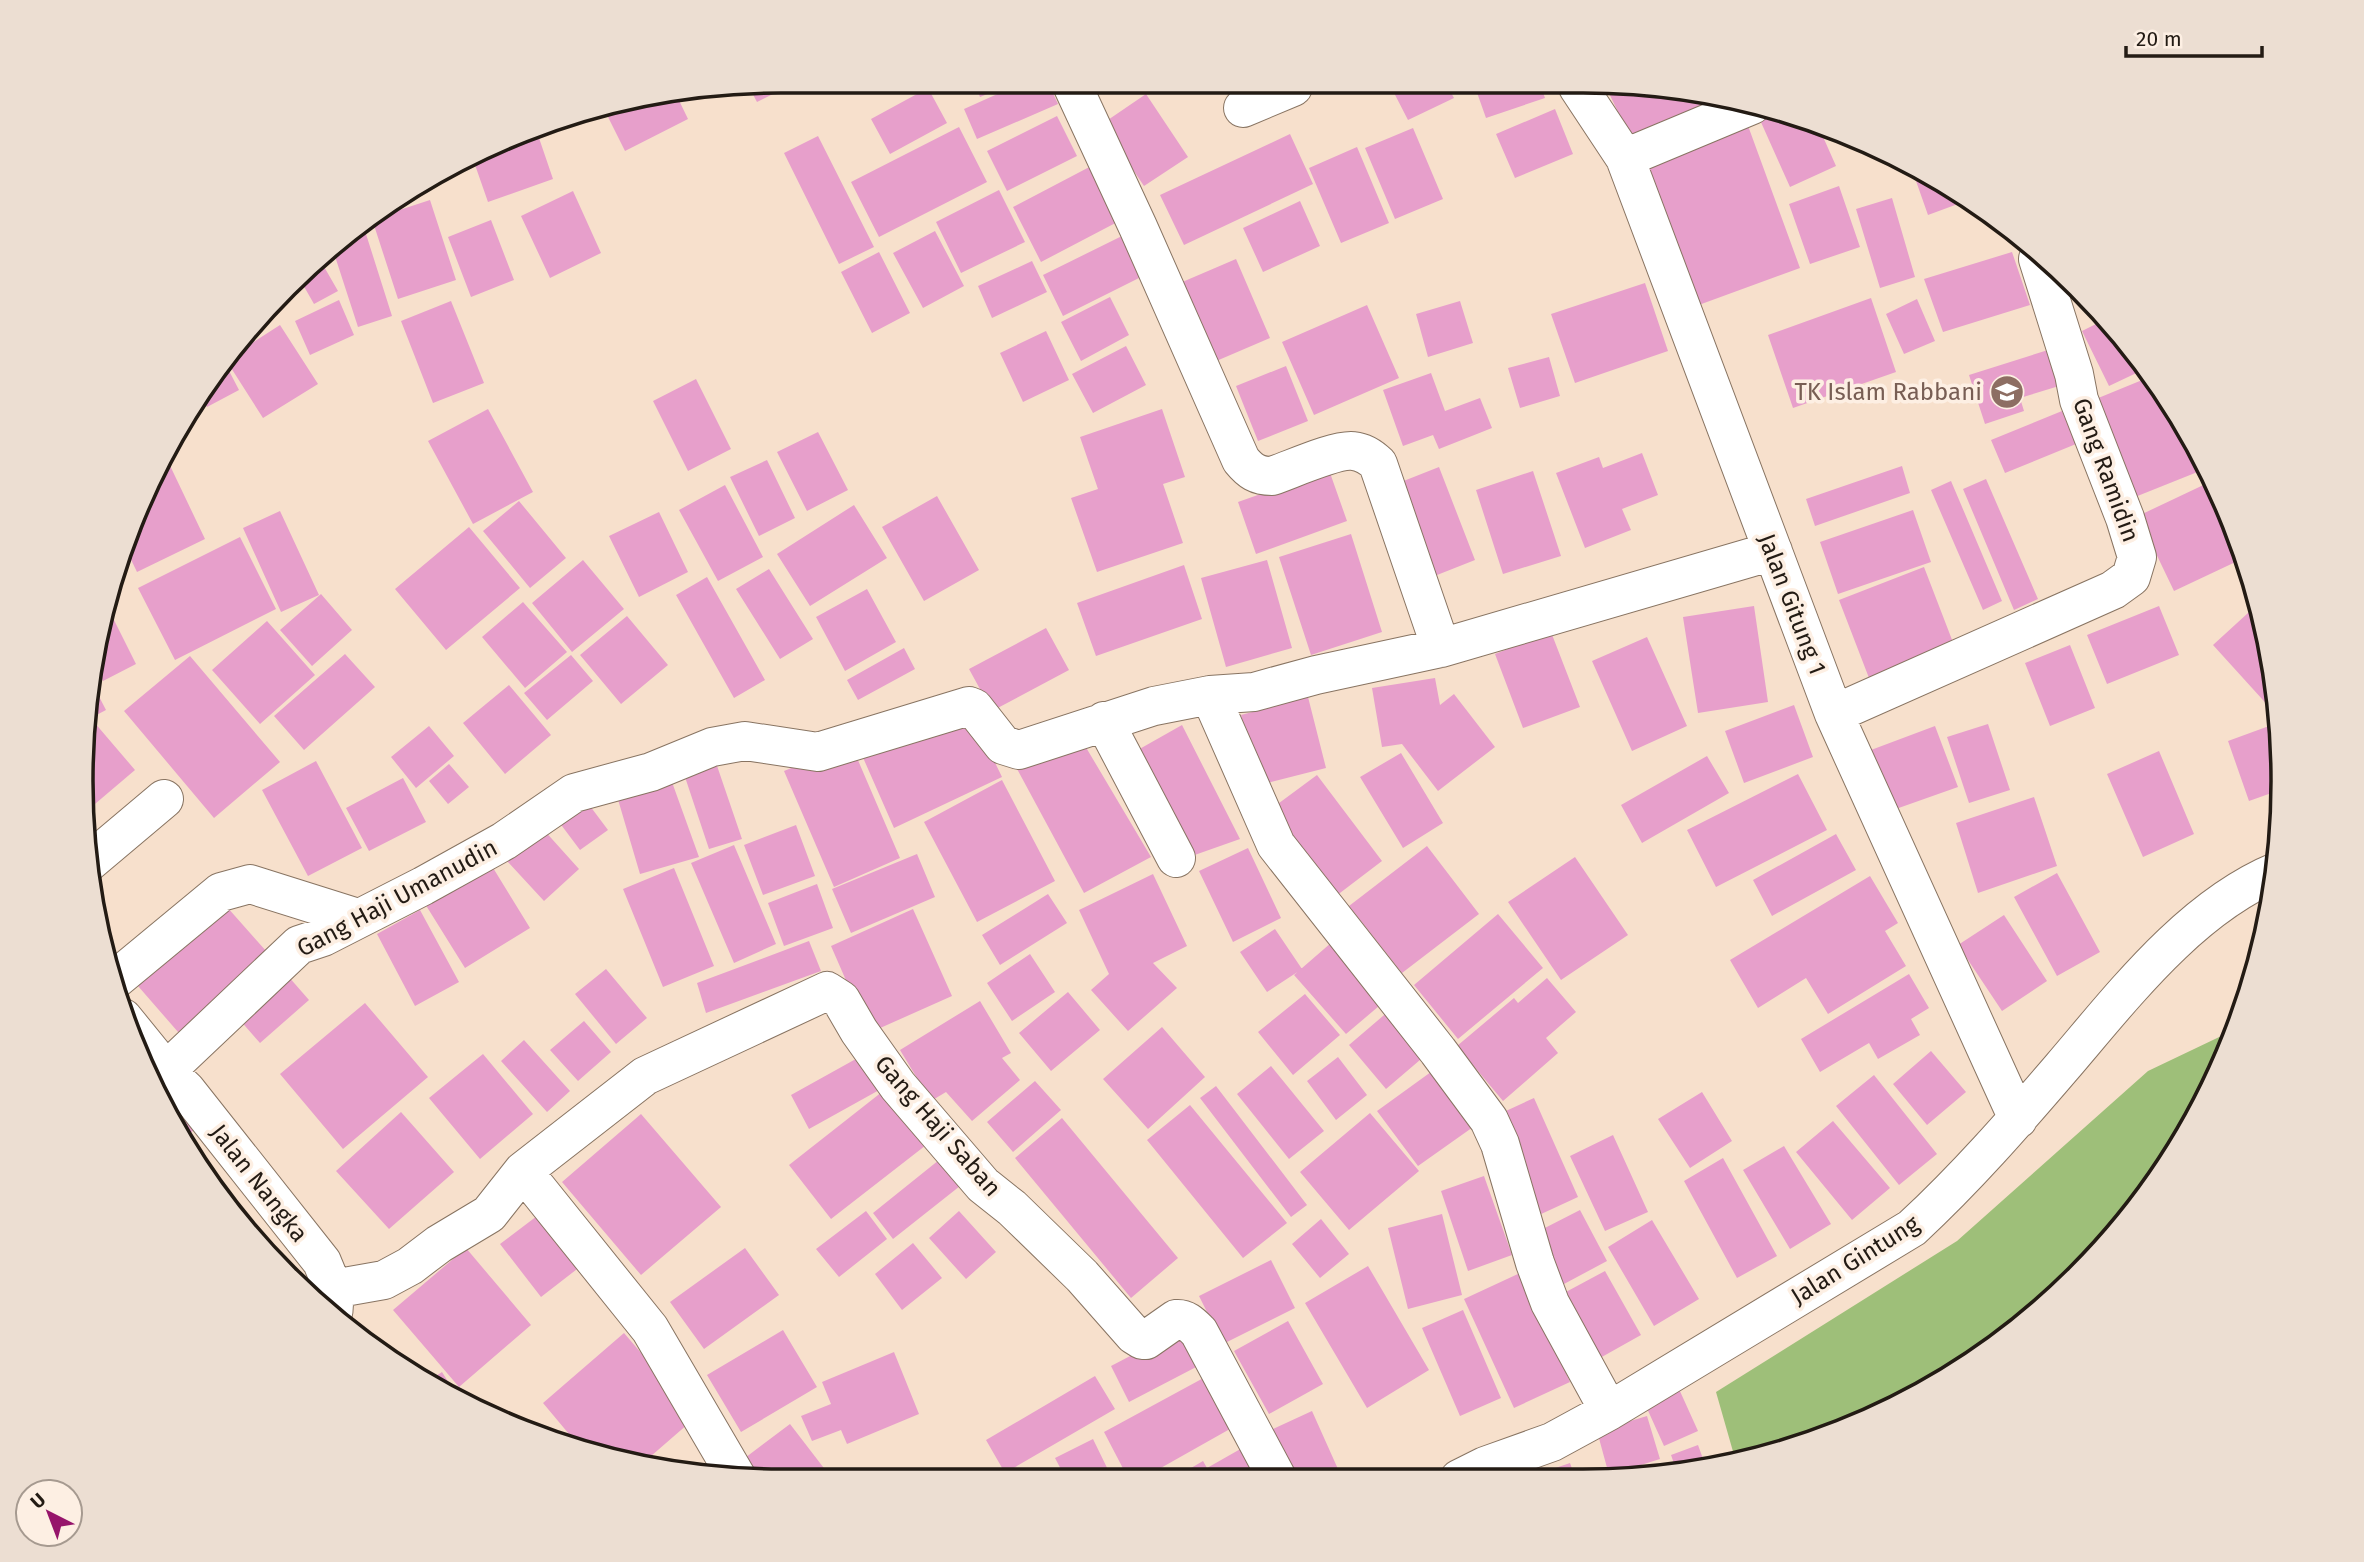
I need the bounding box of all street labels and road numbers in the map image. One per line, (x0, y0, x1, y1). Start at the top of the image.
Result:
street label: Gang Ramidin (2067, 394, 2145, 546)
street label: Jalan Gitung 1 (1752, 530, 1832, 678)
street label: Gang Haji Umanudin (292, 833, 502, 963)
street label: Gang Haji Saban (869, 1050, 1007, 1202)
street label: Jalan Nangka (204, 1119, 314, 1247)
street label: Jalan Gintung (1786, 1209, 1925, 1310)

